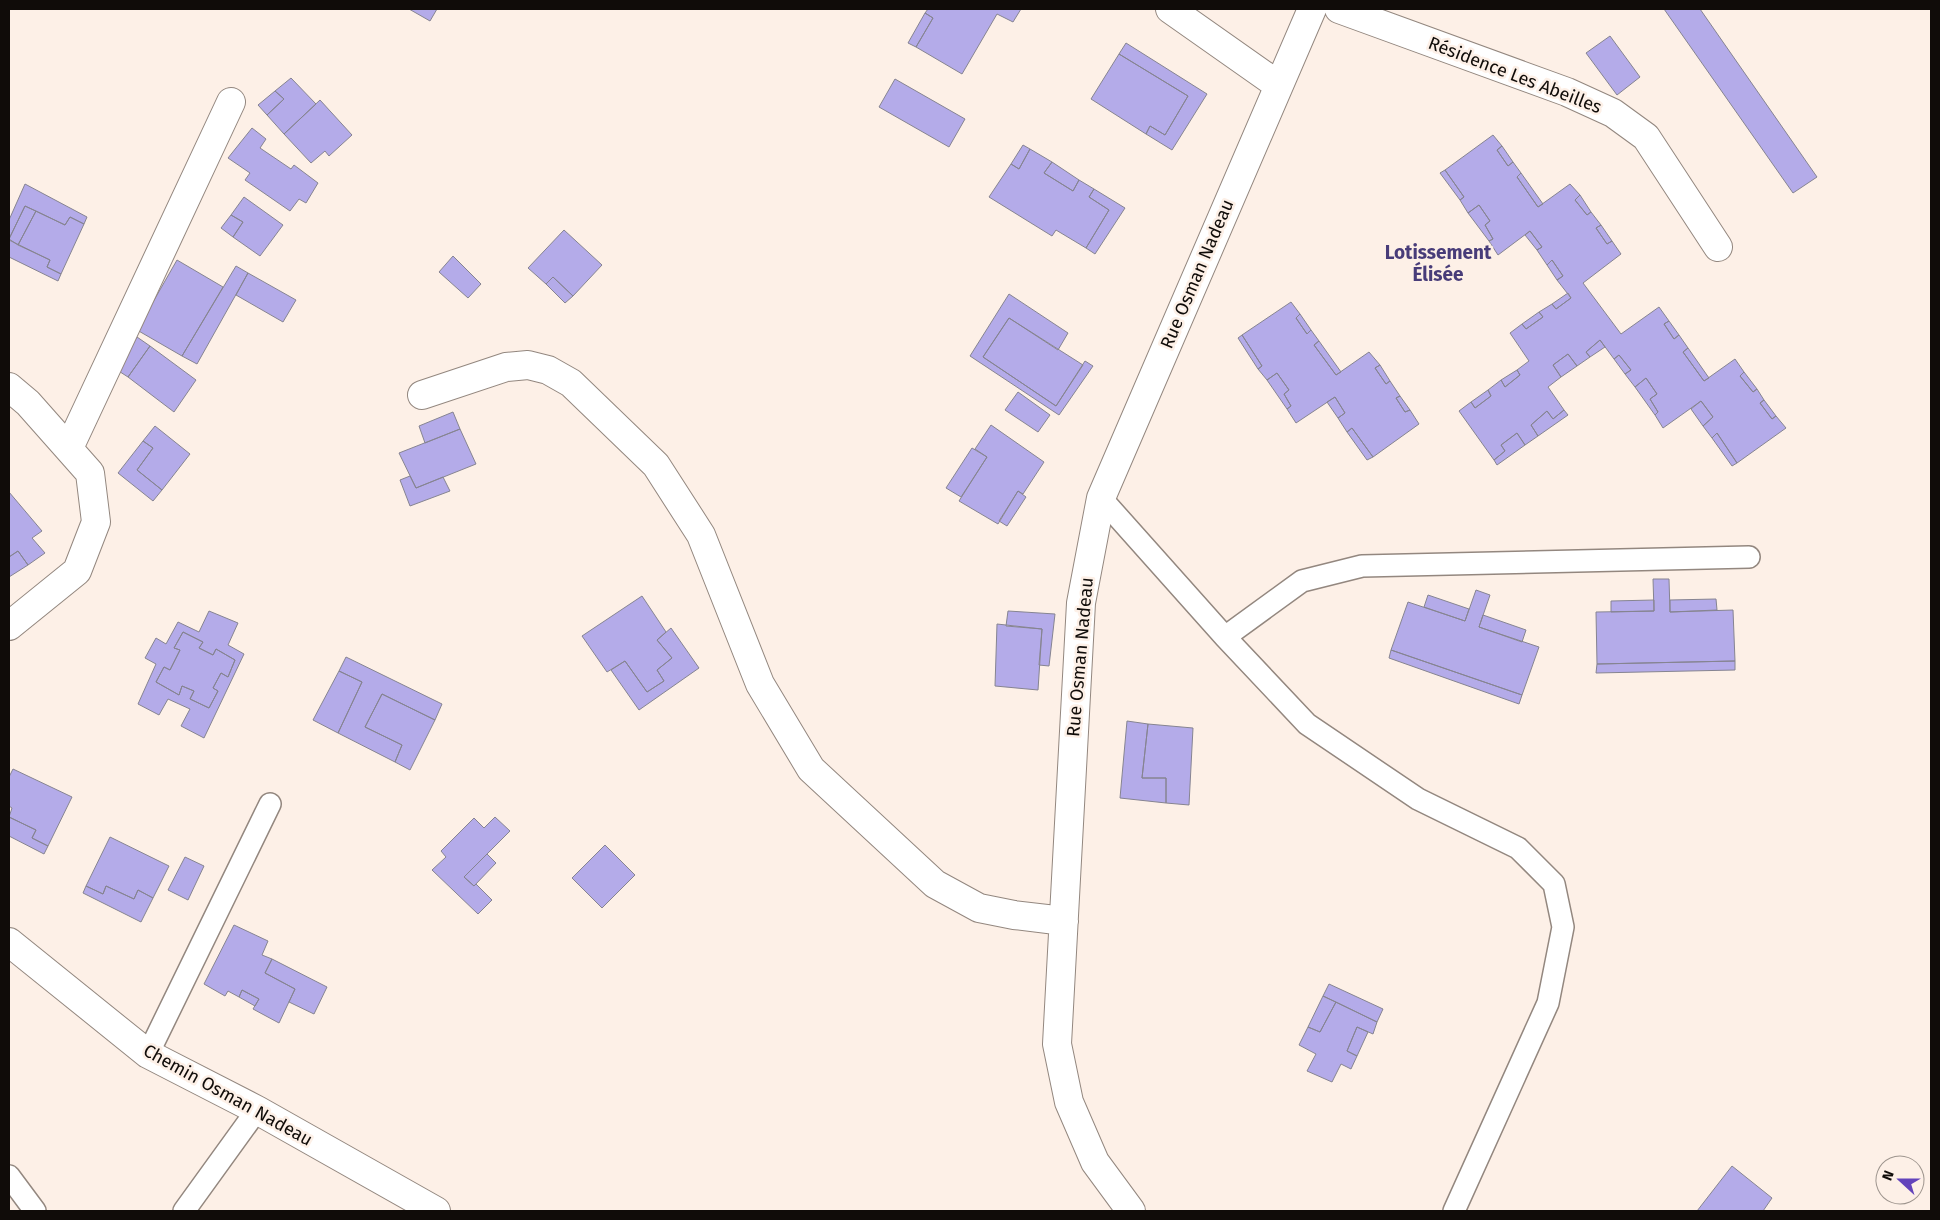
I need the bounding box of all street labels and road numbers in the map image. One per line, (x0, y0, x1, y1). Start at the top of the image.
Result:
street label: Résidence Les Abeilles (1425, 32, 1605, 118)
street label: Rue Osman Nadeau (1156, 196, 1238, 352)
street label: Rue Osman Nadeau (1062, 576, 1098, 738)
street label: Chemin Osman Nadeau (139, 1039, 317, 1151)

